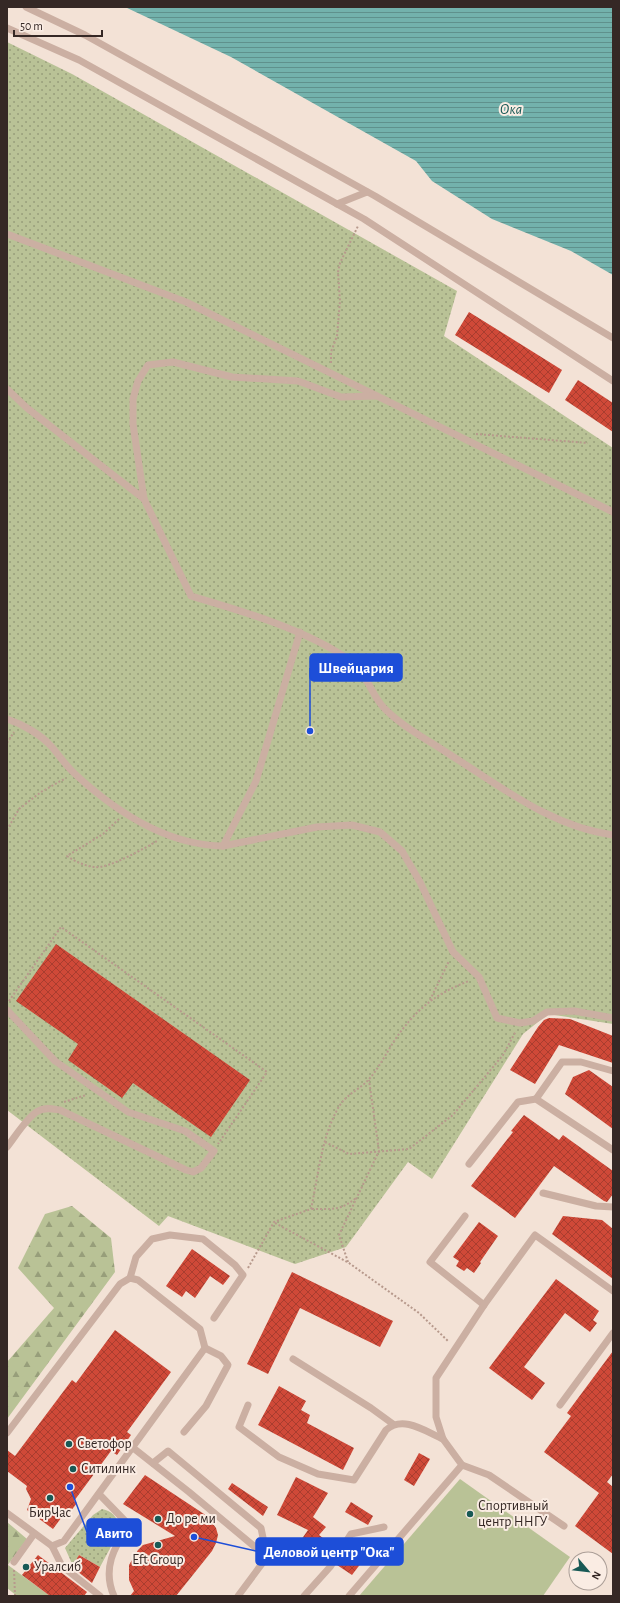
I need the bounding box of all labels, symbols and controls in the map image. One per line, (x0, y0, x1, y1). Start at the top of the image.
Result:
scale bar (14, 12, 102, 38)
text: 50 m (20, 20, 43, 32)
water label: Ока (500, 102, 522, 117)
callout: Швейцария (310, 654, 402, 681)
text: Швейцария (318, 661, 394, 676)
place label: Светофор (77, 1437, 132, 1451)
marker: Светофор (64, 1439, 74, 1449)
place label: Ситилинк (81, 1462, 136, 1476)
marker: Ситилинк (68, 1464, 78, 1474)
marker: БирЧас (45, 1493, 55, 1503)
place label: Спортивный центр ННГУ (478, 1499, 549, 1529)
place label: БирЧас (29, 1506, 72, 1520)
marker: Спортивный центр ННГУ (465, 1509, 475, 1519)
place label: До ре ми (166, 1512, 216, 1526)
marker: До ре ми (153, 1514, 163, 1524)
callout: Авито (87, 1519, 141, 1546)
text: Авито (95, 1526, 133, 1541)
callout: Деловой центр "Ока" (256, 1538, 403, 1565)
marker: Eft Group (153, 1540, 163, 1550)
text: Деловой центр "Ока" (263, 1545, 395, 1560)
north arrow (568, 1551, 608, 1591)
place label: Eft Group (132, 1553, 184, 1567)
place label: Уралсиб (34, 1560, 81, 1574)
marker: Уралсиб (21, 1562, 31, 1572)
text: N (590, 1569, 603, 1581)

